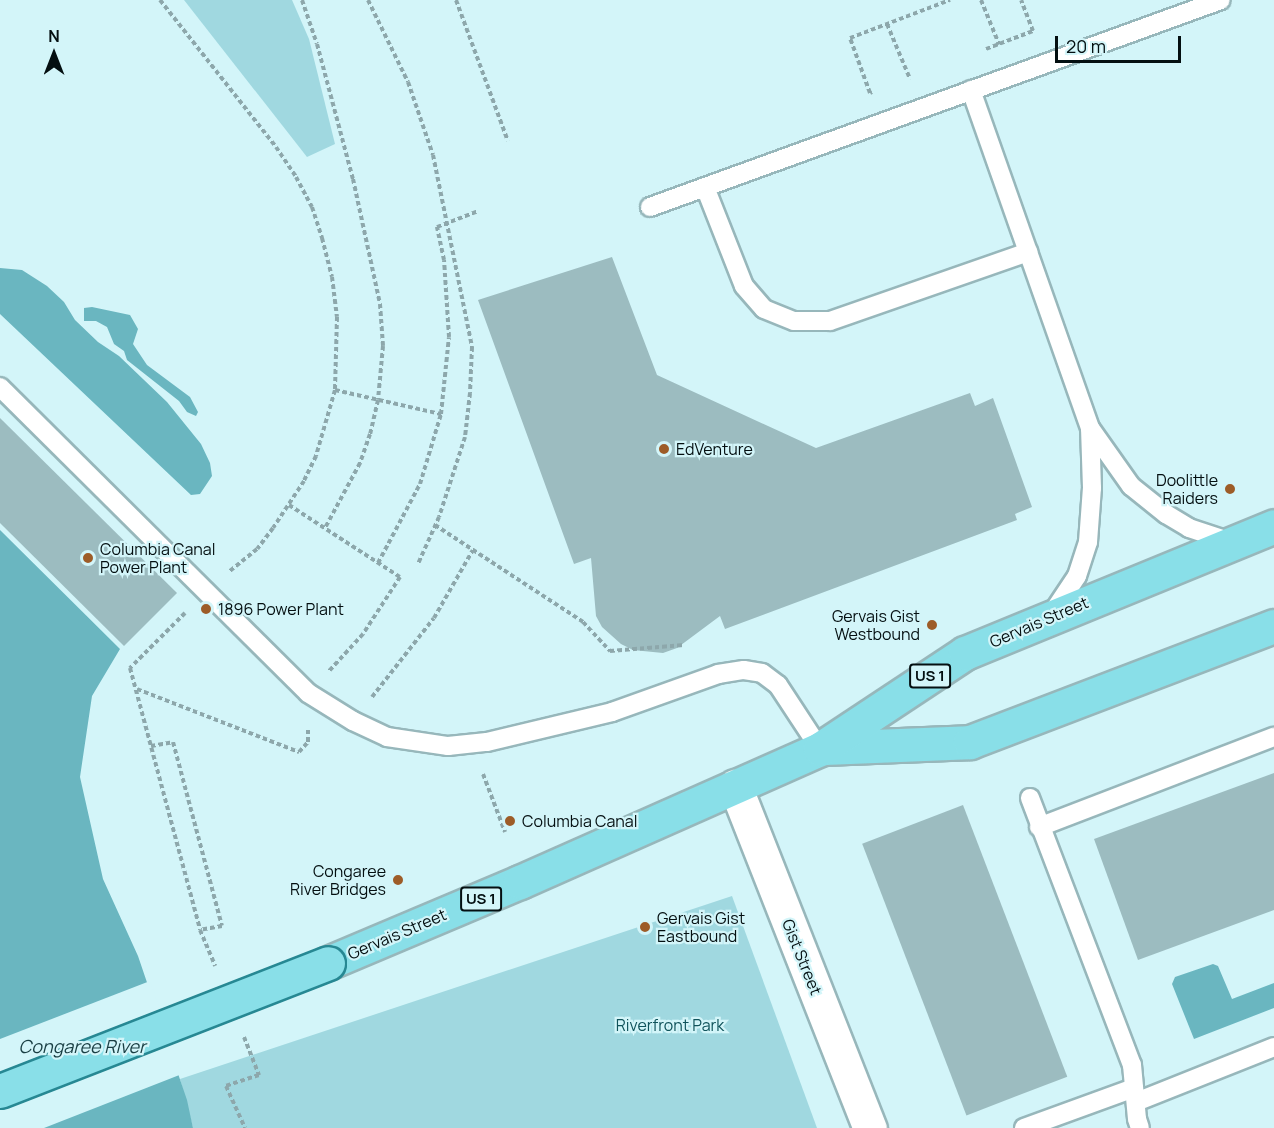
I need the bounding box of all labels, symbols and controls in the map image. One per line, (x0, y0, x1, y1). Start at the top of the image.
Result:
north arrow (24, 24, 84, 84)
scale bar (1058, 24, 1184, 62)
text: N (48, 25, 60, 47)
text: 20 m (1066, 34, 1106, 58)
place label: EdVenture (676, 439, 753, 459)
marker: EdVenture (657, 442, 671, 456)
place label: Doolittle Raiders (1156, 470, 1218, 508)
marker: Doolittle Raiders (1223, 482, 1237, 496)
place label: Columbia Canal Power Plant (100, 539, 215, 577)
marker: Columbia Canal Power Plant (81, 551, 95, 565)
street label: Gervais Street (987, 593, 1091, 651)
place label: 1896 Power Plant (218, 599, 344, 619)
marker: 1896 Power Plant (199, 602, 213, 616)
place label: Gervais Gist Westbound (832, 606, 920, 644)
marker: Gervais Gist Westbound (925, 618, 939, 632)
road number: US 1 (909, 664, 951, 688)
place label: Columbia Canal (522, 811, 637, 831)
marker: Columbia Canal (503, 814, 517, 828)
place label: Congaree River Bridges (290, 861, 386, 899)
marker: Congaree River Bridges (391, 873, 405, 887)
road number: US 1 (460, 887, 502, 911)
street label: Gervais Street (345, 905, 449, 963)
place label: Gervais Gist Eastbound (657, 908, 745, 946)
street label: Gist Street (778, 916, 826, 998)
marker: Gervais Gist Eastbound (638, 920, 652, 934)
park label: Riverfront Park (616, 1015, 724, 1035)
water label: Congaree River (18, 1035, 146, 1057)

